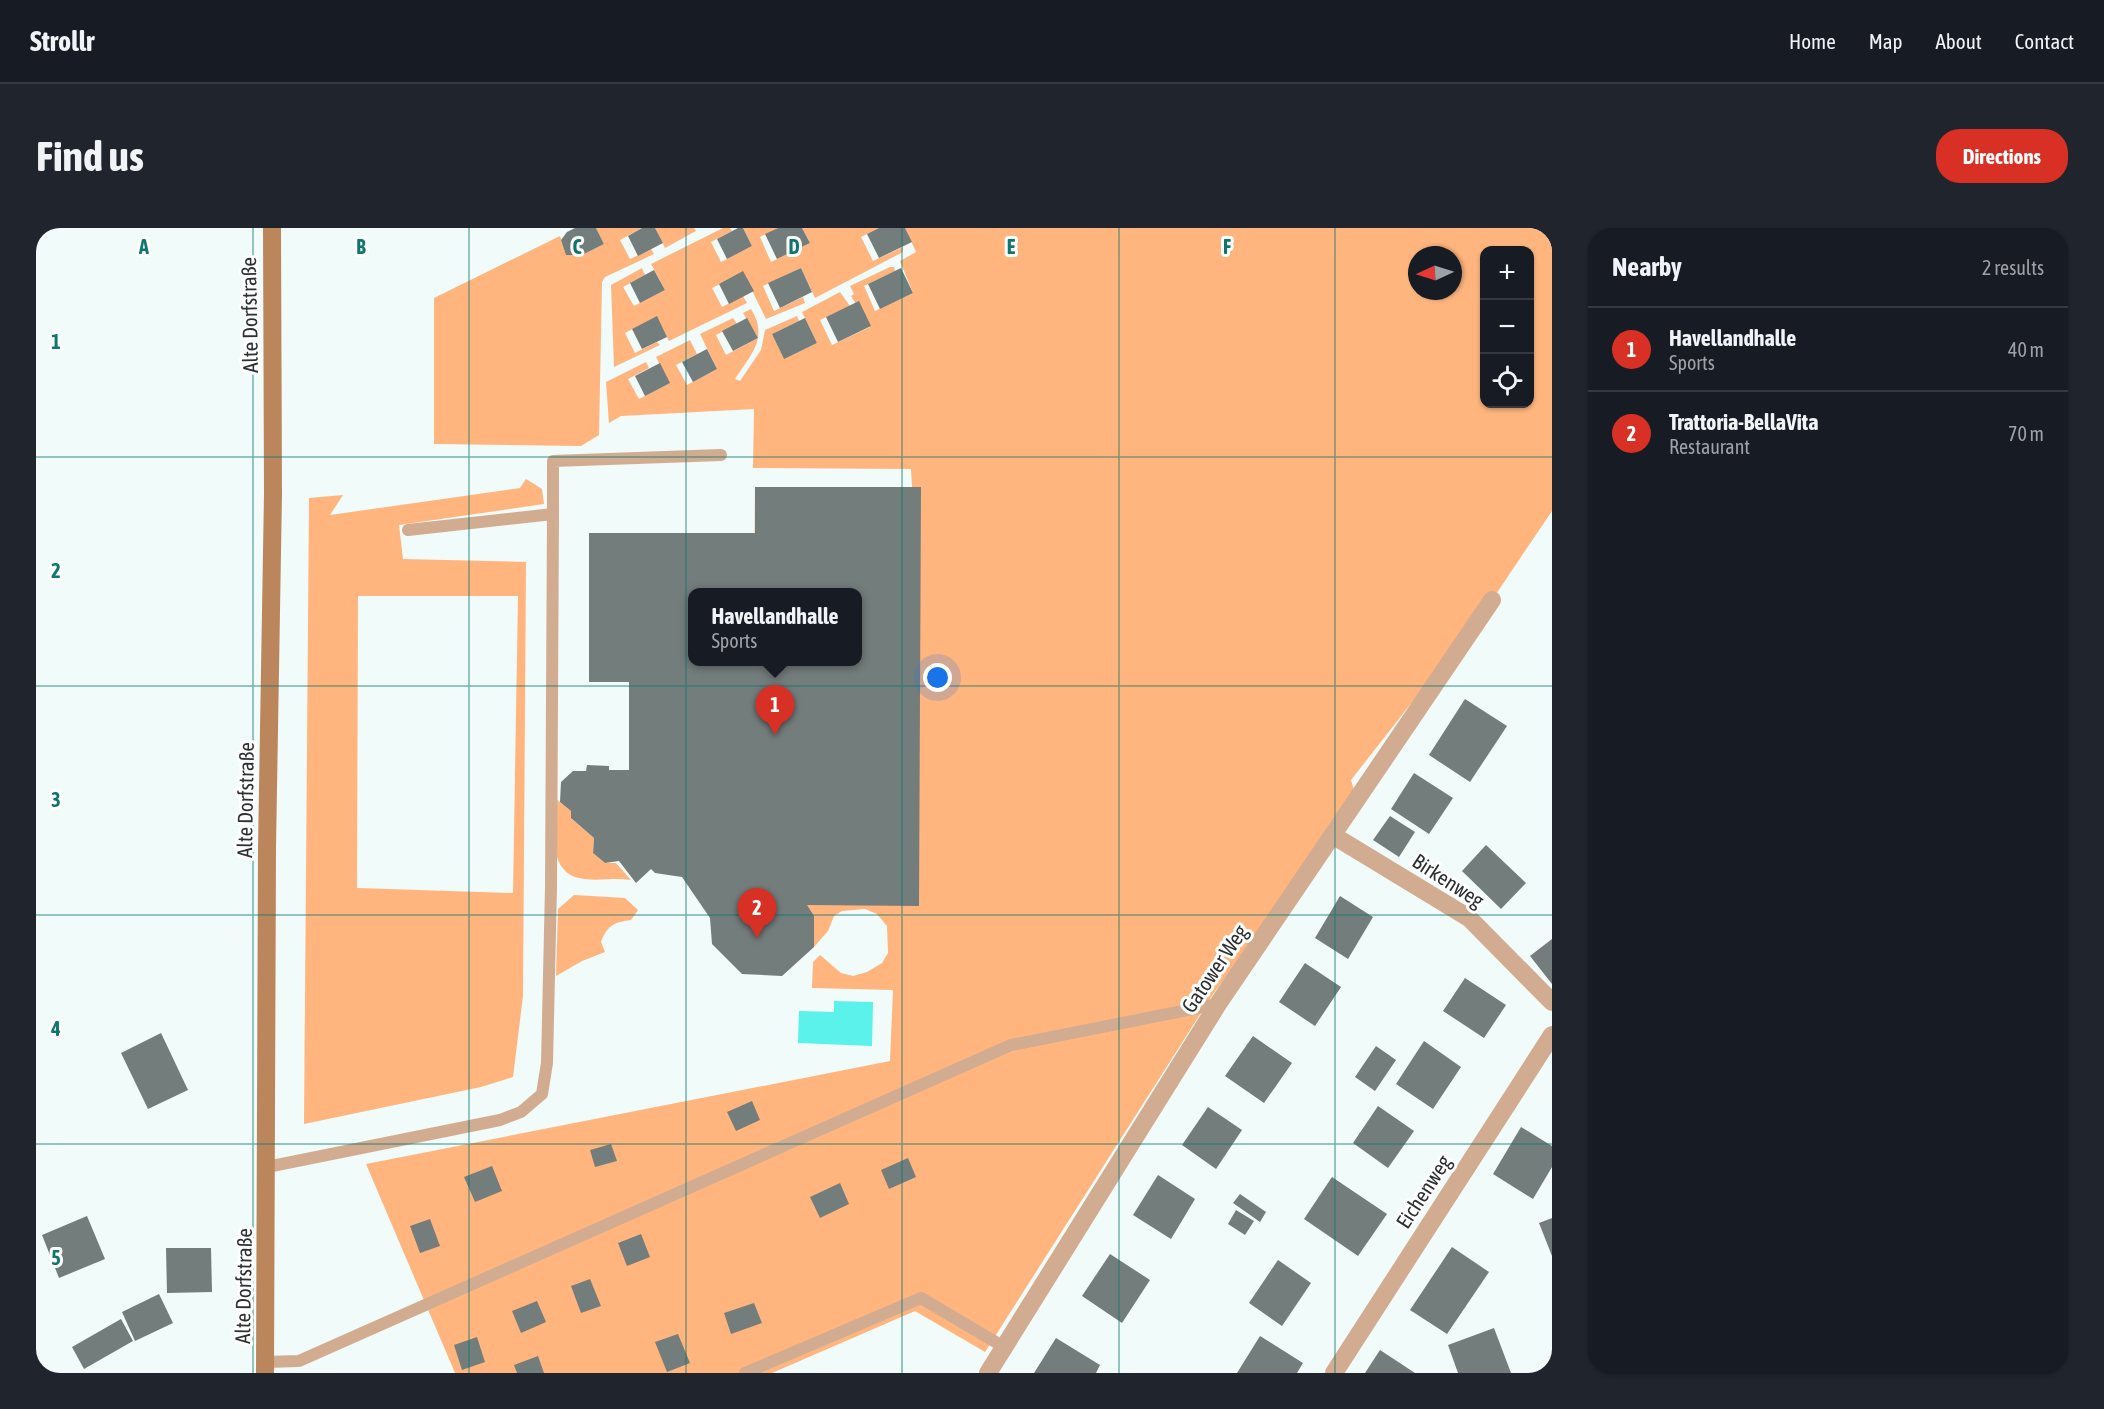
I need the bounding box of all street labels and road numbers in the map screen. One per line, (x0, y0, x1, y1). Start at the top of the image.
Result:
street label: Alte Dorfstraße (236, 257, 262, 373)
street label: Alte Dorfstraße (232, 742, 258, 858)
street label: Birkenweg (1408, 848, 1489, 912)
street label: Gatower Weg (1176, 920, 1252, 1017)
street label: Eichenweg (1391, 1150, 1456, 1233)
street label: Alte Dorfstraße (230, 1228, 256, 1344)

